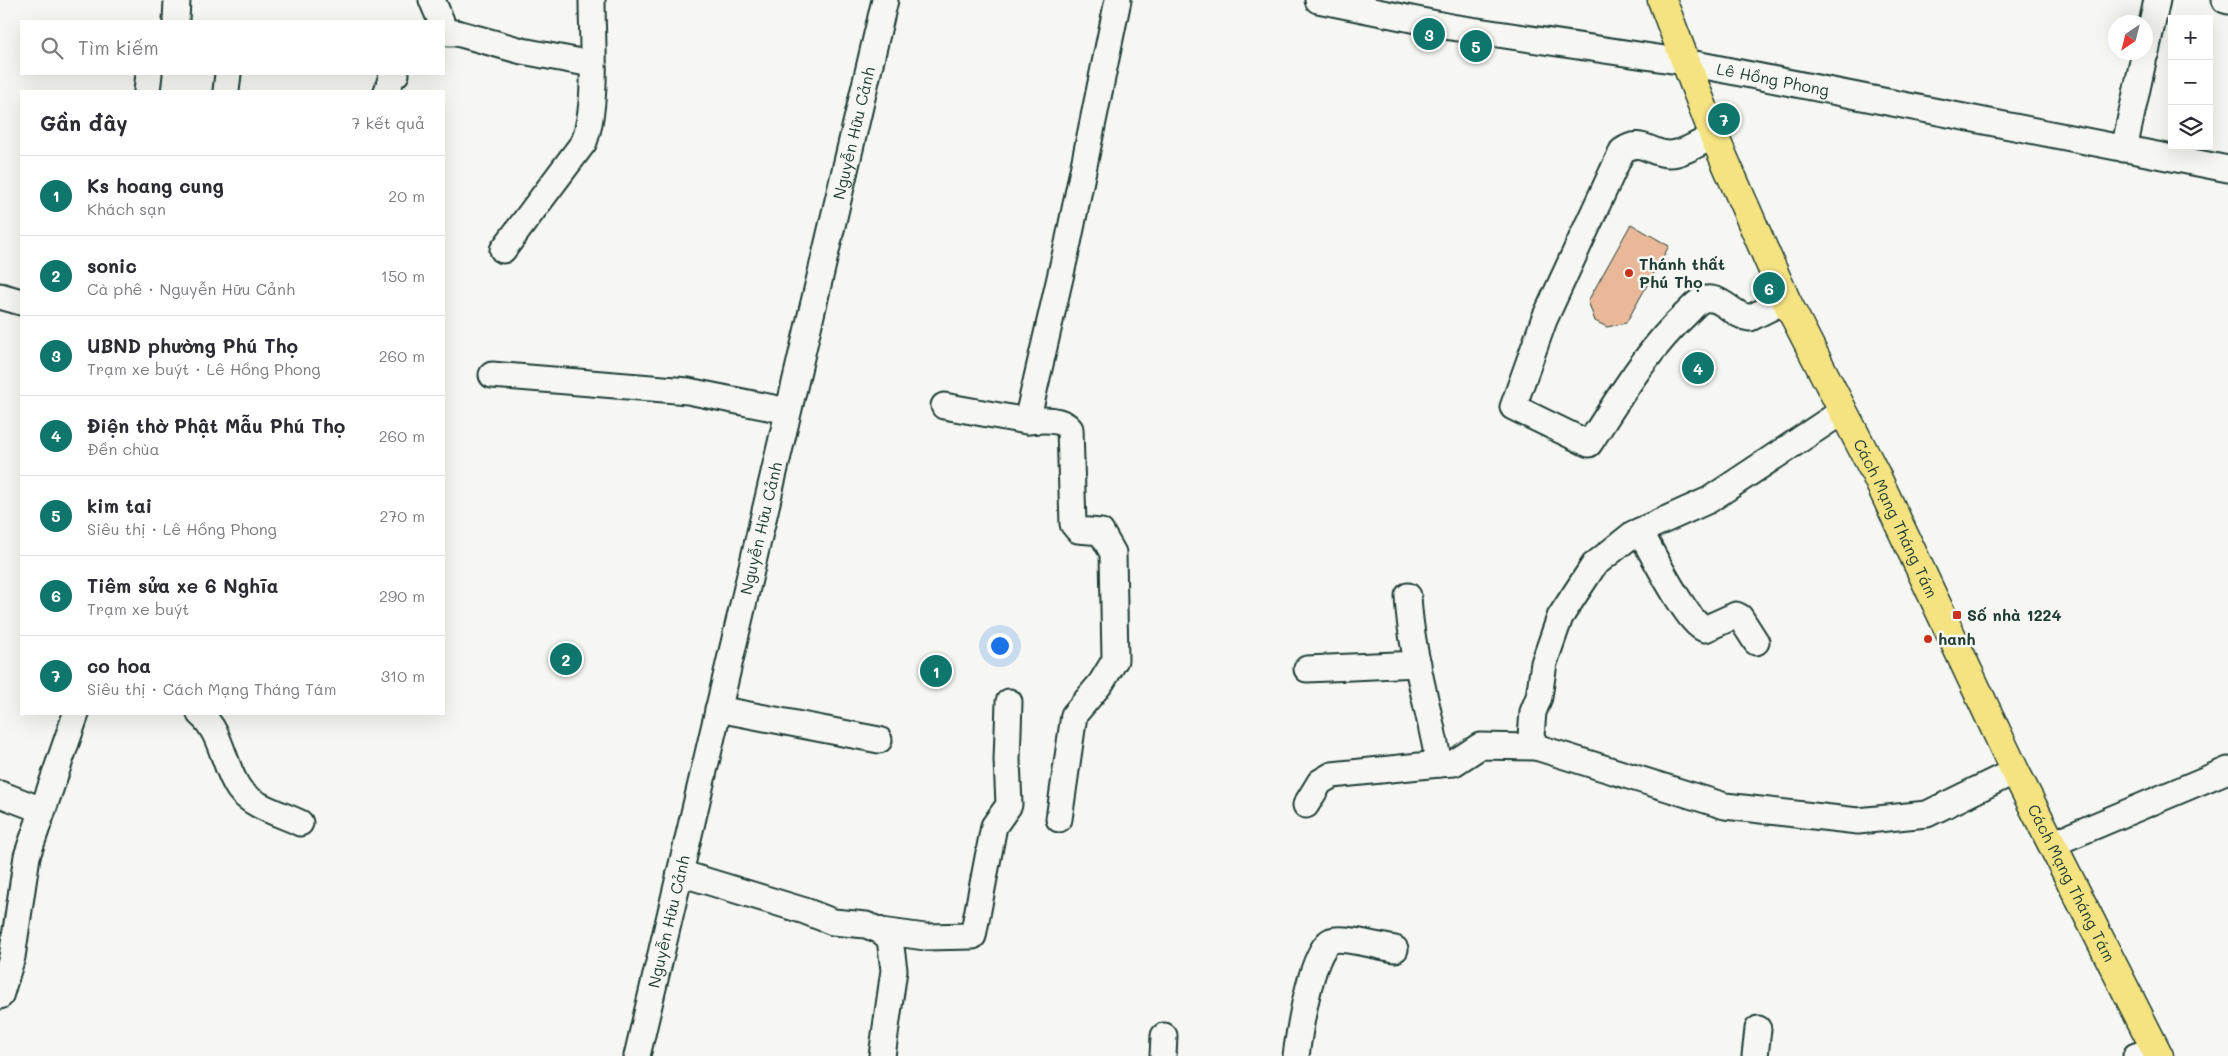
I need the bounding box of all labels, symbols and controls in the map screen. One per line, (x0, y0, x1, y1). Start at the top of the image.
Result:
pin: 3 (1413, 15, 1445, 53)
north arrow (2108, 15, 2153, 60)
map controls (2168, 15, 2213, 150)
button: + (2168, 15, 2213, 60)
search box (20, 20, 445, 75)
pin: 5 (1460, 27, 1492, 65)
icon: search (38, 34, 66, 62)
text: Tìm kiếm (78, 35, 159, 60)
street label: Lê Hồng Phong (1715, 58, 1831, 100)
button: − (2168, 60, 2213, 105)
street label: Nguyễn Hữu Cảnh (828, 65, 879, 201)
pin: 7 (1708, 100, 1740, 138)
button: layers (2168, 105, 2213, 150)
text: Gần đây (40, 109, 128, 136)
text: 7 kết quả (351, 112, 425, 133)
text: Ks hoang cung (87, 173, 224, 198)
text: 1 (52, 185, 60, 206)
text: 20 m (388, 185, 425, 206)
text: Khách sạn (87, 198, 166, 219)
text: sonic (87, 253, 137, 278)
place label: Thánh thất Phú Thọ (1639, 253, 1725, 292)
text: 2 (52, 265, 60, 286)
text: 150 m (381, 265, 425, 286)
marker: Thánh thất Phú Thọ (1623, 267, 1635, 279)
pin: 6 (1753, 269, 1785, 307)
text: Cà phê · Nguyễn Hữu Cảnh (87, 278, 295, 299)
text: UBND phường Phú Thọ (87, 333, 298, 358)
text: 3 (51, 345, 61, 366)
text: 260 m (379, 345, 425, 366)
pin: 4 (1682, 349, 1714, 387)
text: Trạm xe buýt · Lê Hồng Phong (87, 358, 321, 379)
text: Điện thờ Phật Mẫu Phú Thọ (87, 413, 345, 438)
text: 4 (51, 425, 61, 446)
text: 260 m (379, 425, 425, 446)
street label: Cách Mạng Tháng Tám (1849, 435, 1943, 601)
text: Đền chùa (87, 438, 160, 459)
street label: Nguyễn Hữu Cảnh (735, 460, 786, 597)
text: kim tai (87, 493, 152, 518)
text: 5 (51, 505, 61, 526)
text: 270 m (379, 505, 425, 526)
text: Siêu thị · Lê Hồng Phong (87, 518, 277, 539)
text: Tiêm sửa xe 6 Nghĩa (87, 573, 278, 598)
text: 6 (51, 585, 61, 606)
text: 290 m (379, 585, 425, 606)
text: Trạm xe buýt (87, 598, 189, 619)
place label: Số nhà 1224 (1967, 604, 2062, 625)
marker: Số nhà 1224 (1951, 609, 1963, 621)
place label: hanh (1938, 628, 1976, 649)
your location (987, 633, 1013, 659)
marker: hanh (1922, 633, 1934, 645)
pin: 2 (550, 640, 582, 678)
pin: 1 (920, 652, 952, 690)
text: co hoa (87, 653, 151, 678)
text: 7 (52, 665, 60, 686)
text: 310 m (381, 665, 425, 686)
text: Siêu thị · Cách Mạng Tháng Tám (87, 678, 337, 699)
street label: Cách Mạng Tháng Tám (2023, 800, 2121, 965)
street label: Nguyễn Hữu Cảnh (642, 853, 694, 990)

